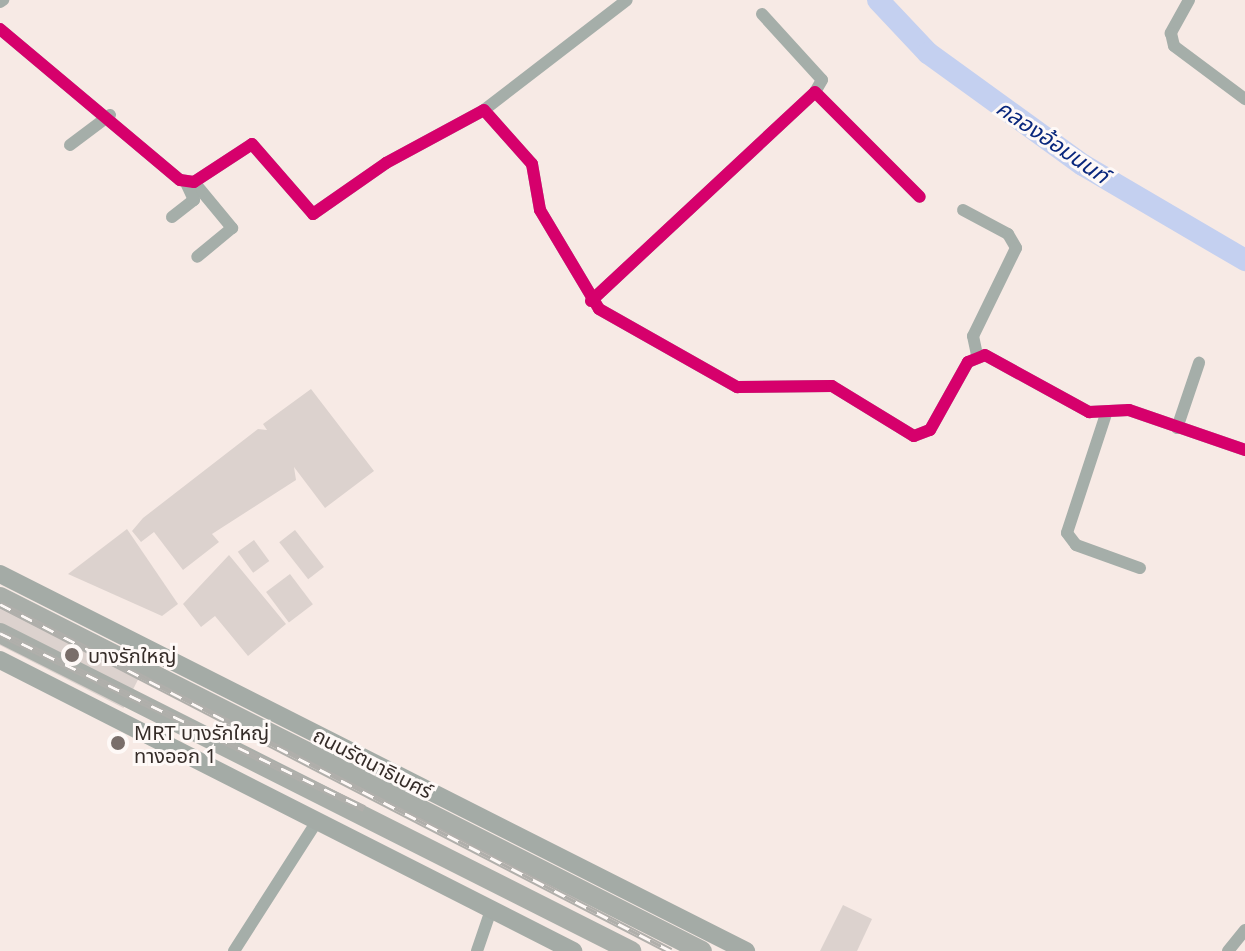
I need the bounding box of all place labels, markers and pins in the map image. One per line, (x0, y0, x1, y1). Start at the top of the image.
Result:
place label: บางรักใหญ่ (88, 643, 176, 667)
marker: บางรักใหญ่ (63, 646, 81, 664)
place label: MRT บางรักใหญ่ ทางออก 1 (134, 720, 269, 767)
marker: MRT บางรักใหญ่ ทางออก 1 (109, 734, 127, 752)

